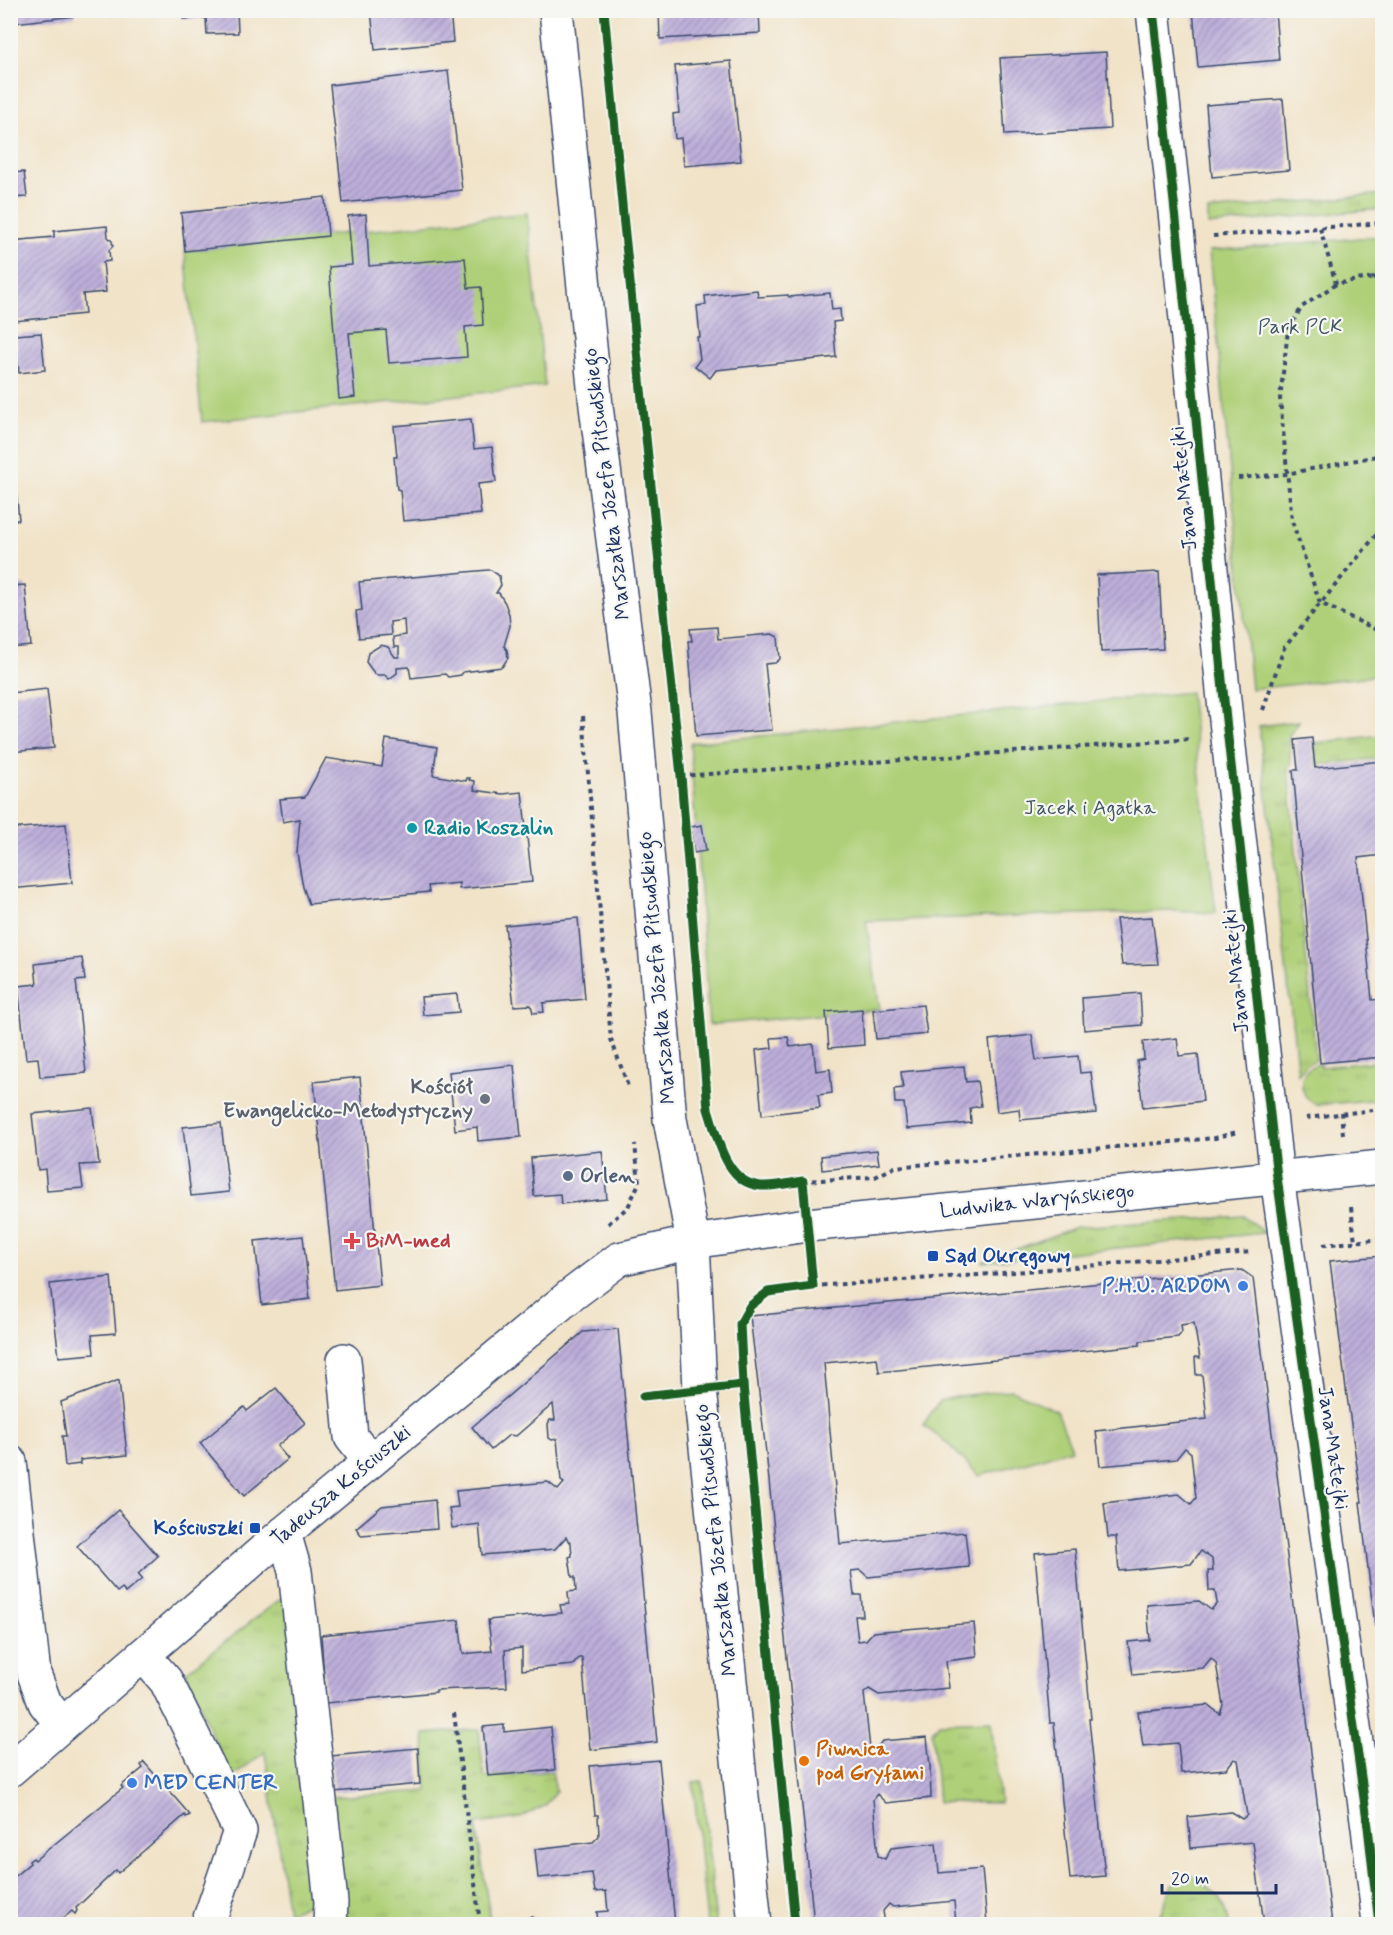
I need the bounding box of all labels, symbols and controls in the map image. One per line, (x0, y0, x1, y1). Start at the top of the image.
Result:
park label: Park PCK (1258, 313, 1342, 341)
street label: Marszałka Józefa Piłsudskiego (576, 346, 640, 622)
street label: Jana Matejki (1164, 424, 1204, 552)
park label: Jacek i Agatka (1024, 794, 1156, 822)
place label: Radio Koszalin (424, 814, 553, 842)
marker: Radio Koszalin (405, 821, 419, 835)
street label: Marszałka Józefa Piłsudskiego (631, 830, 685, 1106)
street label: Jana Matejki (1216, 907, 1256, 1035)
place label: Kościół Ewangelicko-Metodystyczny (223, 1073, 474, 1127)
marker: Kościół Ewangelicko-Metodystyczny (478, 1092, 492, 1106)
place label: Orlen (580, 1162, 635, 1190)
marker: Orlen (561, 1169, 575, 1183)
street label: Ludwika Waryńskiego (938, 1177, 1136, 1226)
place label: BiM-med (366, 1227, 451, 1255)
marker: BiM-med (343, 1232, 361, 1250)
place label: Sąd Okręgowy (945, 1242, 1070, 1270)
marker: Sąd Okręgowy (926, 1249, 940, 1263)
place label: P.H.U. ARDOM (1102, 1272, 1231, 1300)
marker: P.H.U. ARDOM (1236, 1279, 1250, 1293)
street label: Jana Matejki (1310, 1384, 1356, 1512)
street label: Marszałka Józefa Piłsudskiego (688, 1402, 746, 1678)
street label: Tadeusza Kościuszki (265, 1419, 417, 1553)
place label: Kościuszki (154, 1514, 243, 1542)
marker: Kościuszki (248, 1521, 262, 1535)
place label: Piwnica pod Gryfami (816, 1735, 924, 1787)
marker: Piwnica pod Gryfami (797, 1754, 811, 1768)
place label: MED CENTER (144, 1769, 278, 1797)
marker: MED CENTER (125, 1776, 139, 1790)
scale bar (1162, 1857, 1276, 1895)
text: 20 m (1171, 1867, 1209, 1891)

